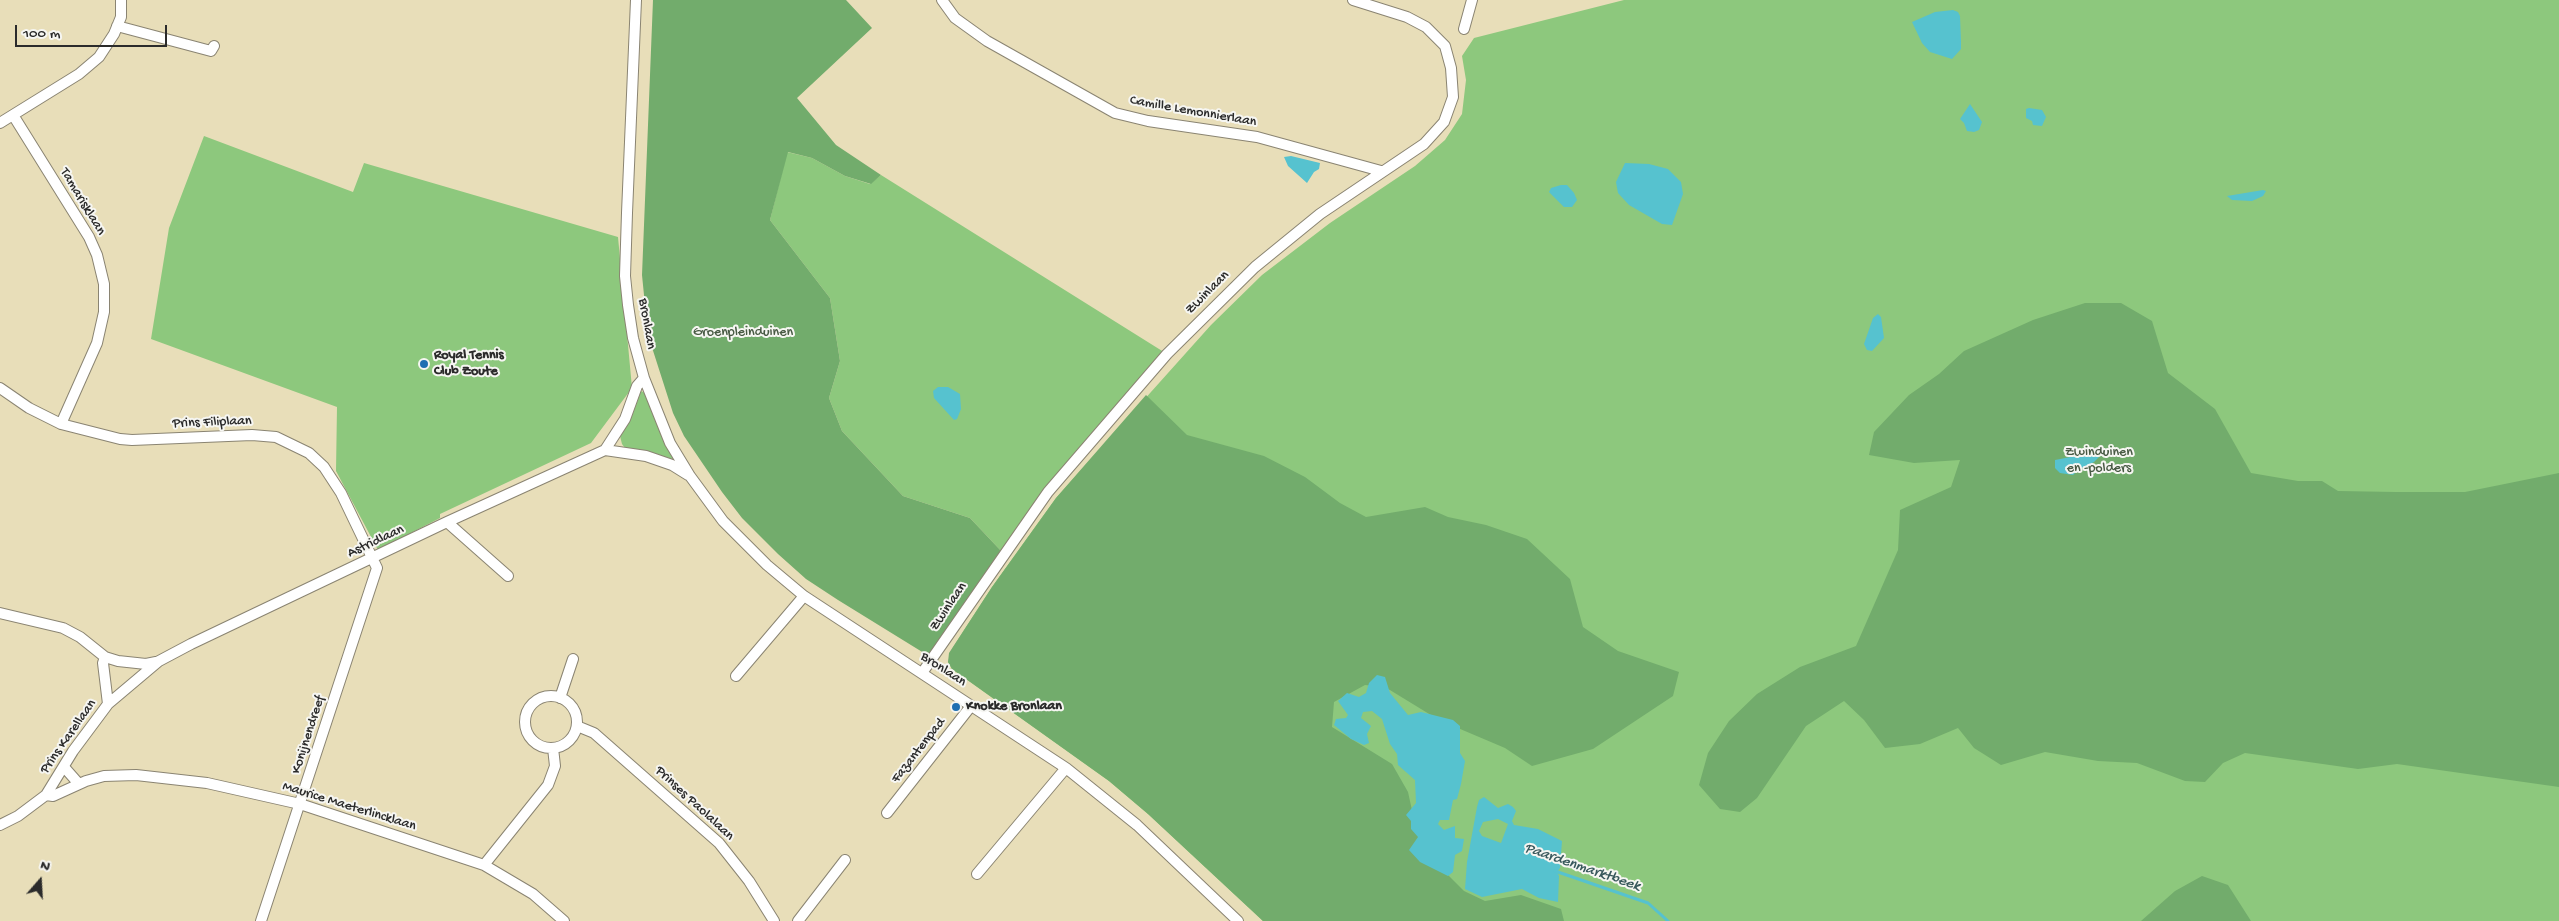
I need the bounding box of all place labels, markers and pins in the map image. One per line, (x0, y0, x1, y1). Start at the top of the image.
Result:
place label: Royal Tennis Club Zoute (434, 348, 504, 381)
marker: Royal Tennis Club Zoute (418, 358, 430, 370)
place label: Knokke Bronlaan (966, 699, 1062, 715)
marker: Knokke Bronlaan (950, 701, 962, 713)

